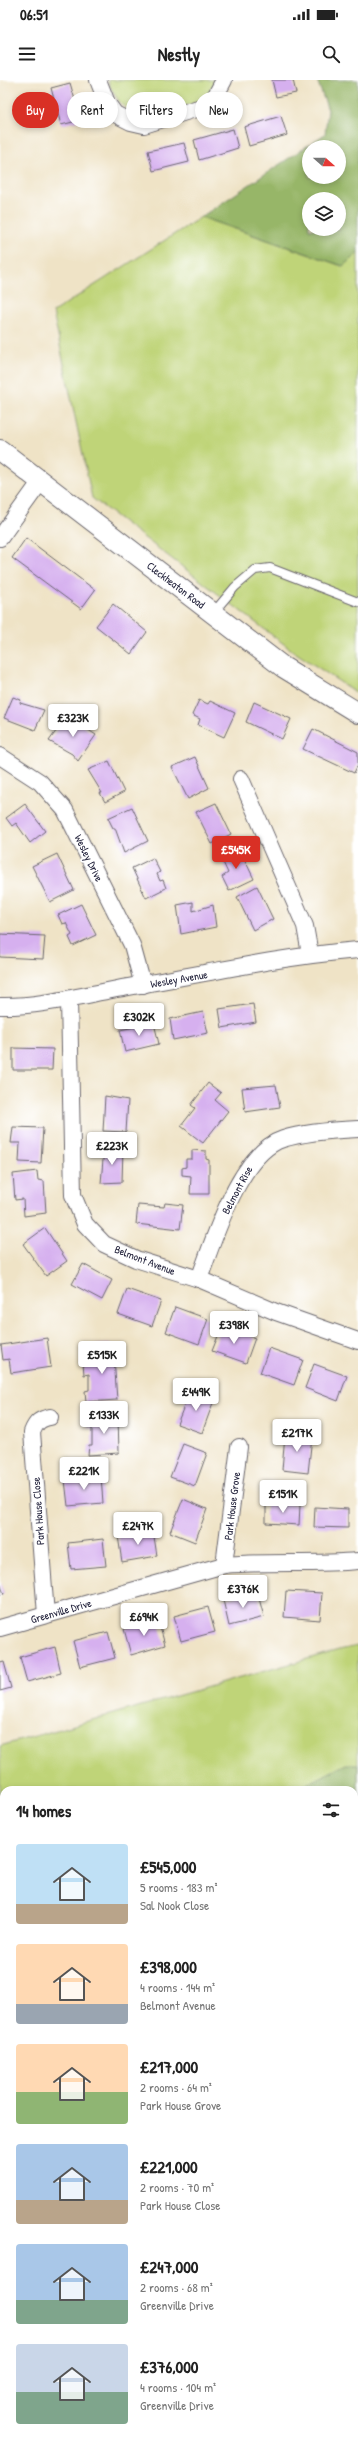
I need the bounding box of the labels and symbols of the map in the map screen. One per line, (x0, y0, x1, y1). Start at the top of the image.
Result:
north arrow (302, 140, 346, 184)
street label: Cleckheaton Road (144, 559, 208, 612)
pin: £323K (45, 704, 101, 738)
street label: Wesley Drive (72, 832, 107, 884)
pin: £545K (208, 836, 264, 870)
street label: Wesley Avenue (149, 967, 209, 991)
pin: £302K (111, 1003, 167, 1037)
pin: £223K (84, 1132, 140, 1166)
street label: Belmont Rise (219, 1163, 256, 1216)
street label: Belmont Avenue (113, 1242, 178, 1278)
pin: £398K (206, 1311, 262, 1345)
pin: £515K (74, 1341, 130, 1375)
pin: £449K (168, 1378, 224, 1412)
pin: £133K (76, 1401, 132, 1435)
pin: £217K (269, 1419, 325, 1453)
pin: £221K (56, 1457, 112, 1491)
street label: Park House Grove (221, 1470, 243, 1541)
street label: Park House Close (29, 1476, 47, 1545)
pin: £151K (255, 1480, 311, 1514)
pin: £247K (110, 1512, 166, 1546)
pin: £376K (215, 1575, 271, 1609)
street label: Greenville Drive (29, 1595, 94, 1626)
pin: £694K (116, 1603, 172, 1637)

